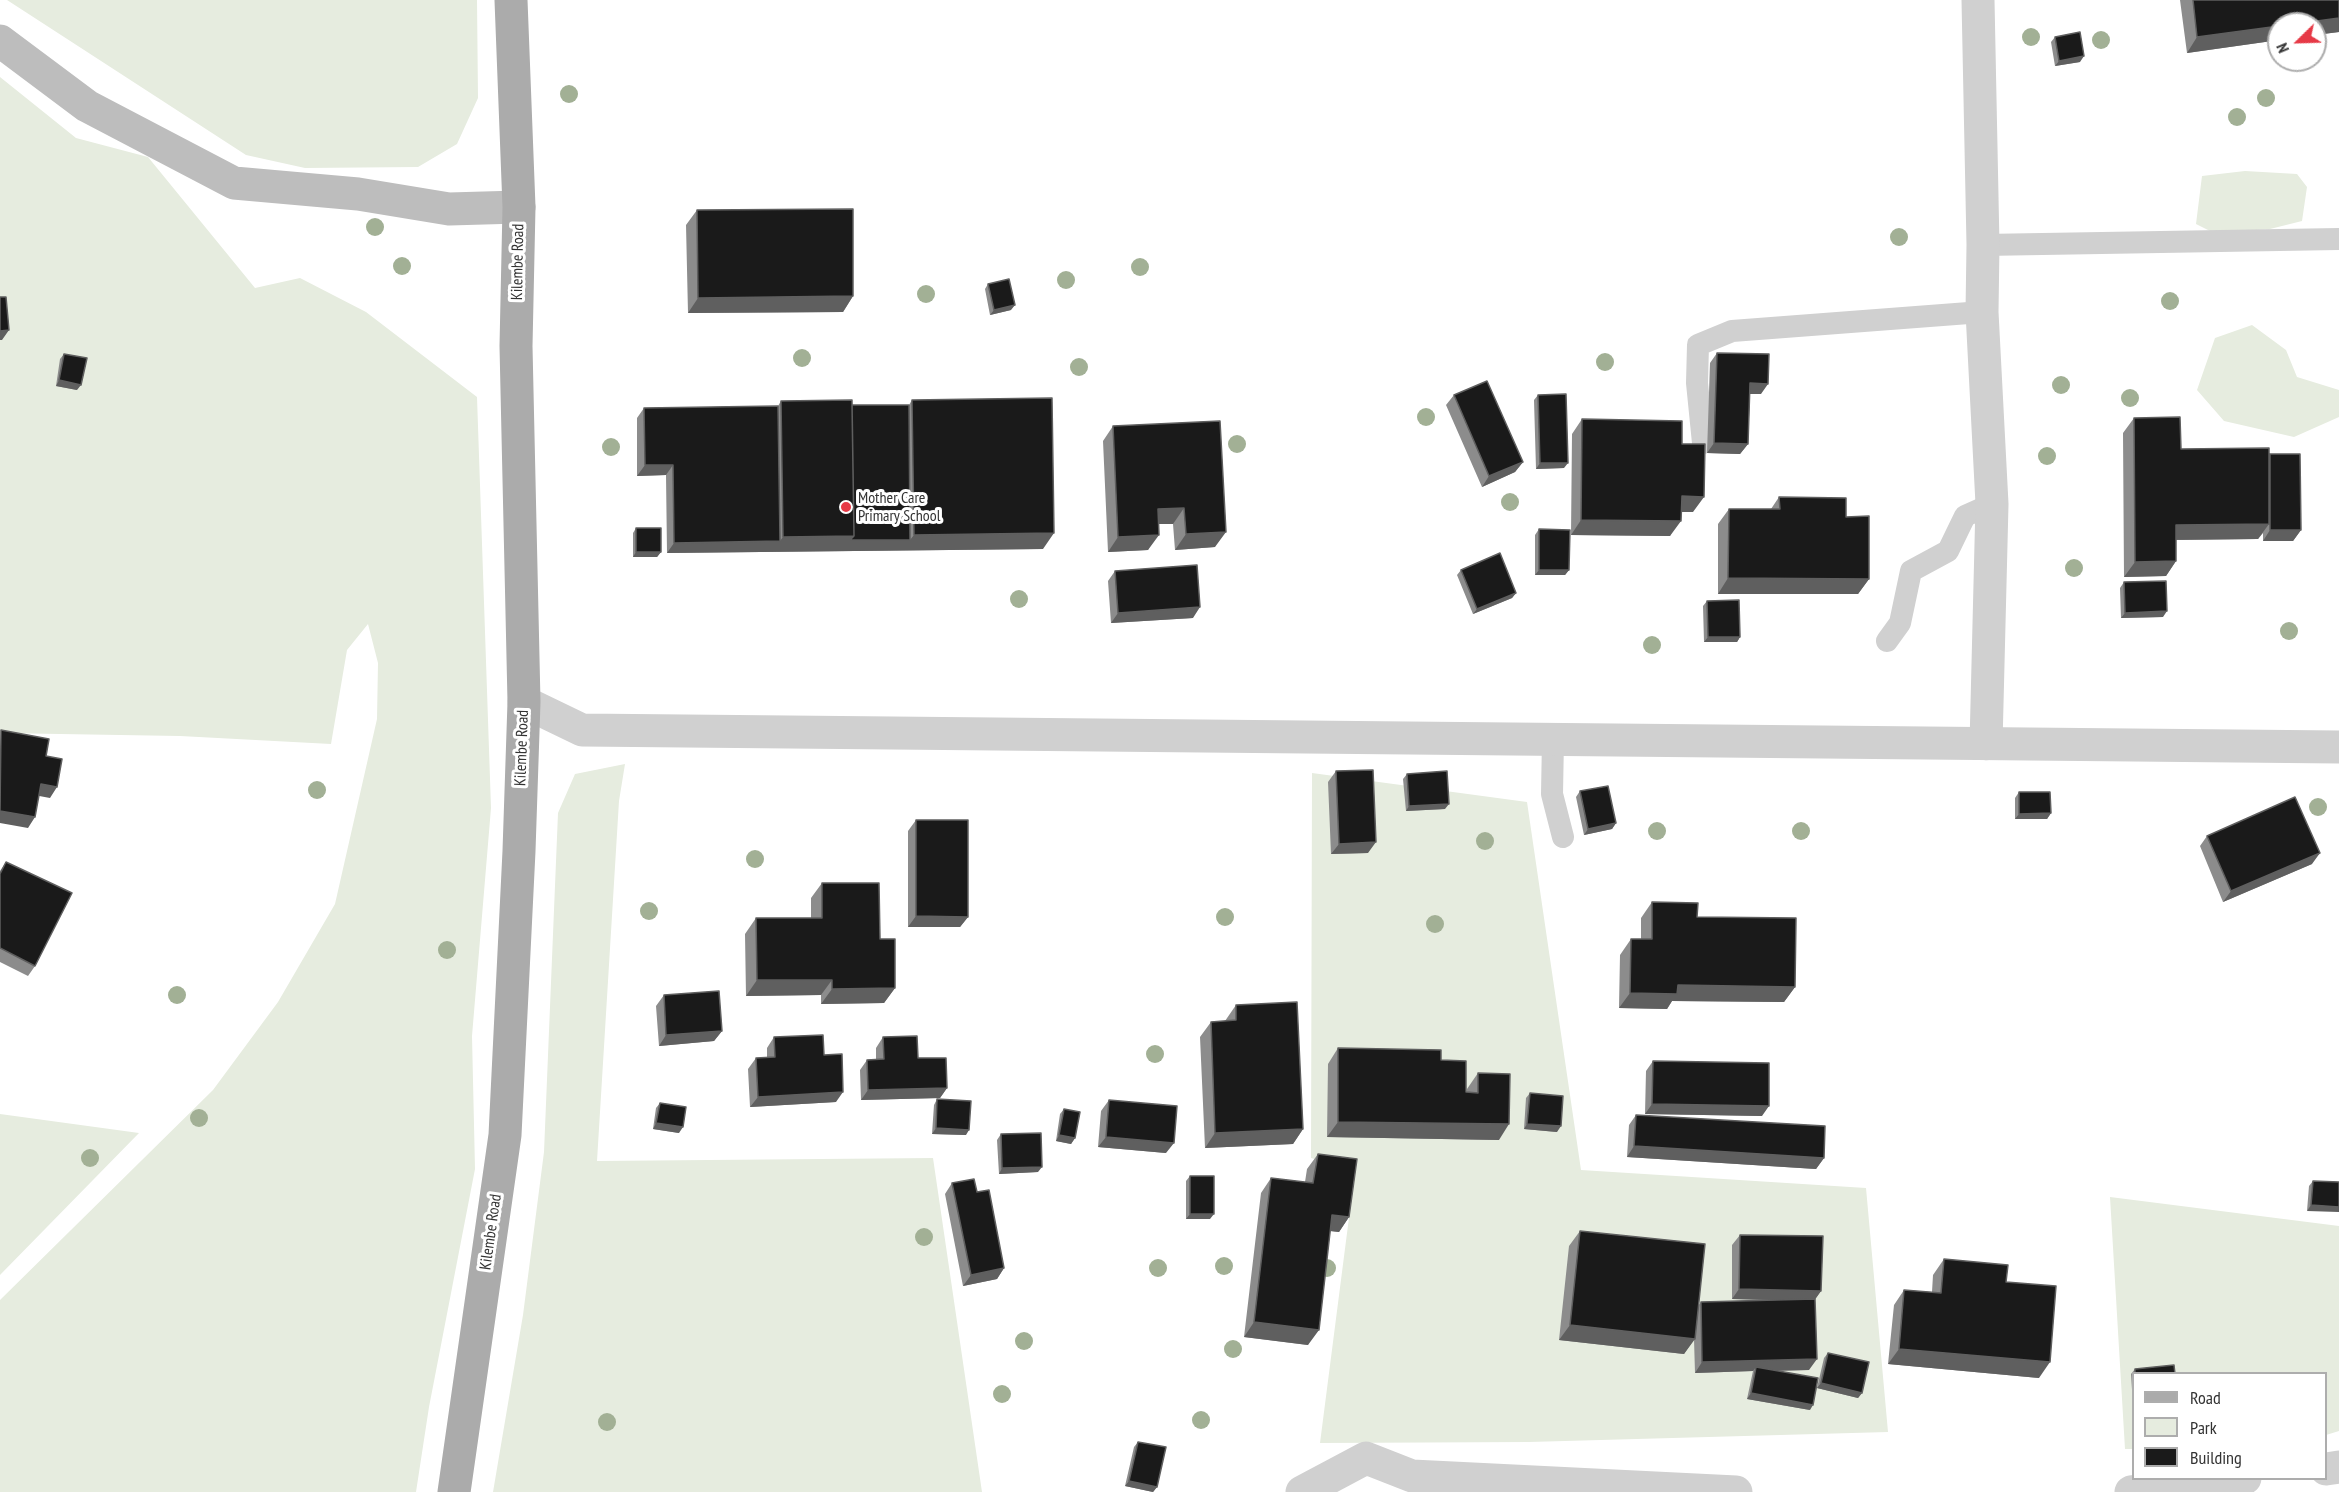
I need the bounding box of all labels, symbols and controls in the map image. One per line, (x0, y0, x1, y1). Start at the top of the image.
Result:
north arrow (2267, 12, 2327, 72)
text: N (2271, 40, 2293, 56)
street label: Kilembe Road (508, 224, 528, 300)
place label: Mother Care Primary School (858, 488, 940, 526)
marker: Mother Care Primary School (839, 500, 853, 514)
street label: Kilembe Road (511, 710, 533, 786)
street label: Kilembe Road (476, 1193, 506, 1271)
legend (2132, 1372, 2327, 1480)
text: Road (2190, 1386, 2221, 1409)
text: Park (2190, 1416, 2217, 1439)
text: Building (2190, 1446, 2242, 1469)

